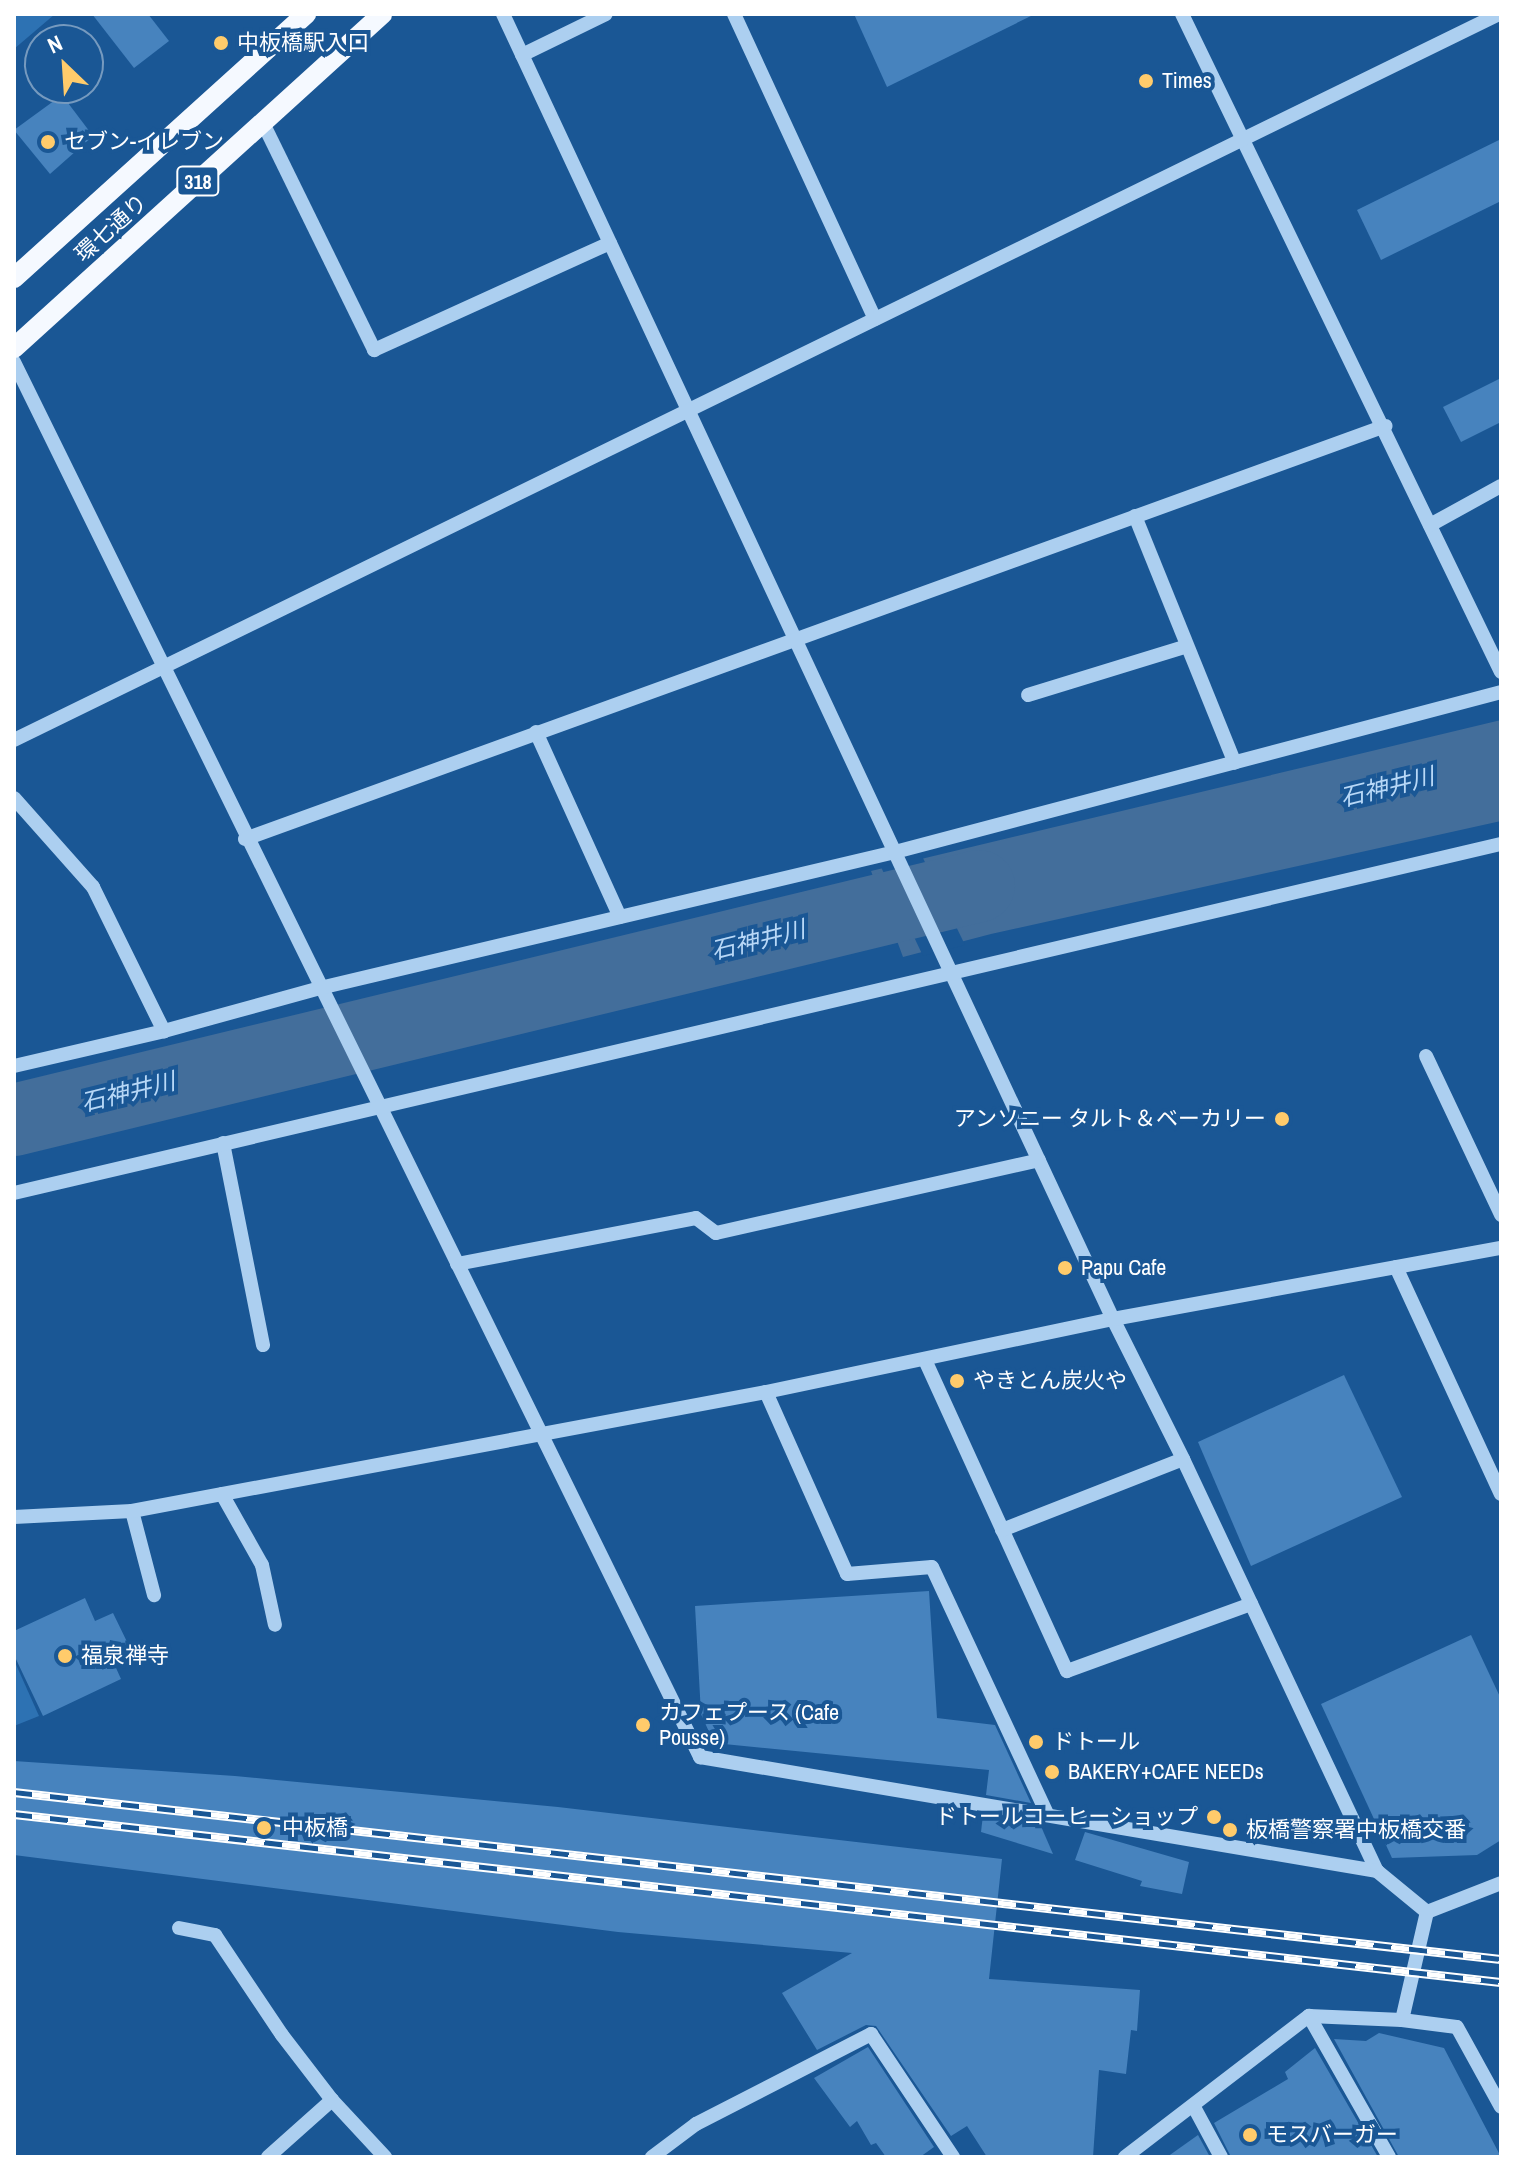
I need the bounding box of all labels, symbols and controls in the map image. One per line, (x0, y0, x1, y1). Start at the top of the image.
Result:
north arrow (24, 24, 104, 104)
text: N (42, 28, 67, 60)
place label: 中板橋駅入口 (237, 30, 369, 56)
marker: 中板橋駅入口 (212, 34, 230, 52)
place label: Times (1162, 68, 1212, 94)
marker: Times (1137, 72, 1155, 90)
place label: セブン-イレブン (64, 129, 224, 155)
marker: セブン-イレブン (39, 133, 57, 151)
road number: 318 (176, 165, 220, 197)
street label: 環七通り (69, 189, 153, 267)
water label: 石神井川 (1337, 761, 1437, 813)
water label: 石神井川 (708, 914, 808, 966)
water label: 石神井川 (78, 1066, 178, 1118)
place label: アンソニー タルト＆ベーカリー (953, 1106, 1266, 1132)
marker: アンソニー タルト＆ベーカリー (1273, 1110, 1291, 1128)
place label: Papu Cafe (1081, 1255, 1166, 1281)
marker: Papu Cafe (1056, 1259, 1074, 1277)
place label: やきとん炭火や (973, 1368, 1127, 1394)
marker: やきとん炭火や (948, 1372, 966, 1390)
place label: 福泉禅寺 (81, 1643, 169, 1669)
marker: 福泉禅寺 (56, 1647, 74, 1665)
place label: カフェプース (Cafe Pousse) (659, 1699, 840, 1750)
marker: カフェプース (Cafe Pousse) (634, 1716, 652, 1734)
place label: ドトール (1052, 1729, 1140, 1755)
marker: ドトール (1027, 1733, 1045, 1751)
place label: BAKERY+CAFE NEEDs (1068, 1759, 1264, 1785)
marker: BAKERY+CAFE NEEDs (1043, 1763, 1061, 1781)
place label: ドトールコーヒーショップ (934, 1804, 1198, 1830)
marker: ドトールコーヒーショップ (1205, 1808, 1223, 1826)
place label: 中板橋 (282, 1815, 348, 1841)
marker: 中板橋 (253, 1817, 275, 1839)
place label: 板橋警察署中板橋交番 (1246, 1817, 1466, 1843)
marker: 板橋警察署中板橋交番 (1221, 1821, 1239, 1839)
place label: モスバーガー (1266, 2122, 1398, 2148)
marker: モスバーガー (1241, 2126, 1259, 2144)

